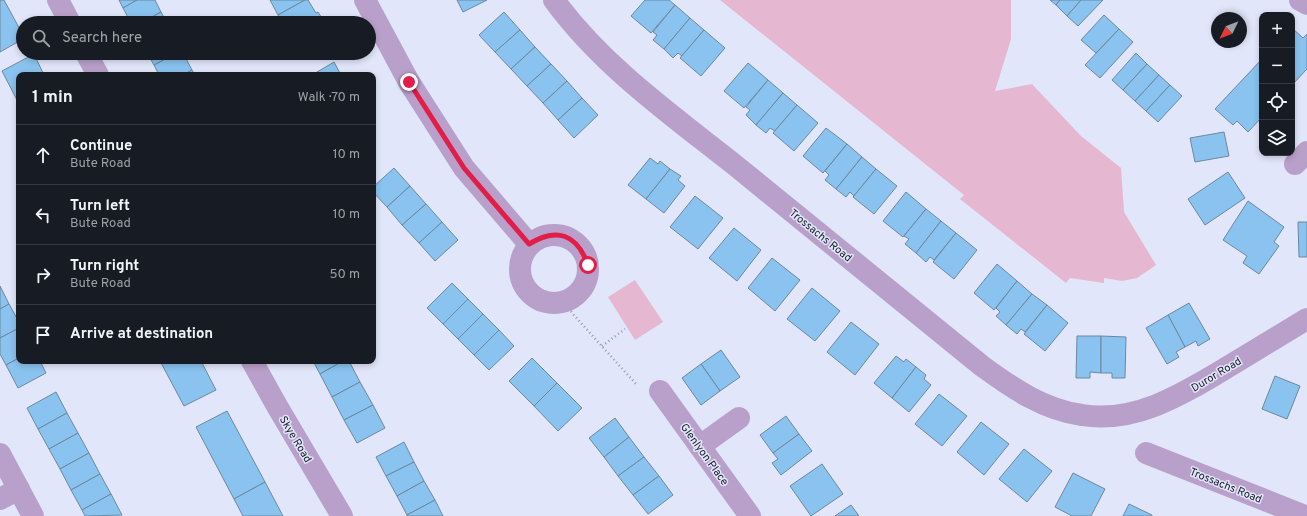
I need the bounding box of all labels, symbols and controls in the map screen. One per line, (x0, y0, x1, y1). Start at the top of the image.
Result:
north arrow (1211, 12, 1247, 48)
map controls (1259, 12, 1295, 156)
button: + (1259, 12, 1295, 48)
search box (16, 16, 376, 60)
icon: search (30, 27, 52, 49)
text: Search here (62, 29, 142, 48)
button: − (1259, 48, 1295, 84)
route end (400, 73, 418, 91)
button: locate (1259, 84, 1295, 120)
text: 1 min (32, 87, 73, 109)
text: Walk · 70 m (298, 90, 360, 106)
button: layers (1259, 120, 1295, 156)
text: Continue (70, 137, 132, 156)
icon: ahead (32, 144, 54, 166)
text: 10 m (333, 147, 360, 163)
text: Bute Road (70, 156, 131, 172)
text: Turn left (70, 197, 130, 216)
icon: left (32, 204, 54, 226)
street label: Trossachs Road (786, 206, 855, 265)
text: 10 m (333, 207, 360, 223)
text: Bute Road (70, 216, 131, 232)
route start (579, 256, 597, 274)
text: Turn right (70, 257, 139, 276)
icon: right (32, 264, 54, 286)
text: 50 m (330, 267, 360, 283)
text: Bute Road (70, 276, 131, 292)
icon: arrive (32, 324, 54, 346)
text: Arrive at destination (70, 325, 213, 344)
street label: Duror Road (1189, 354, 1244, 395)
street label: Skye Road (276, 414, 315, 465)
street label: Glenlyon Place (677, 421, 731, 488)
street label: Trossachs Road (1188, 465, 1264, 507)

